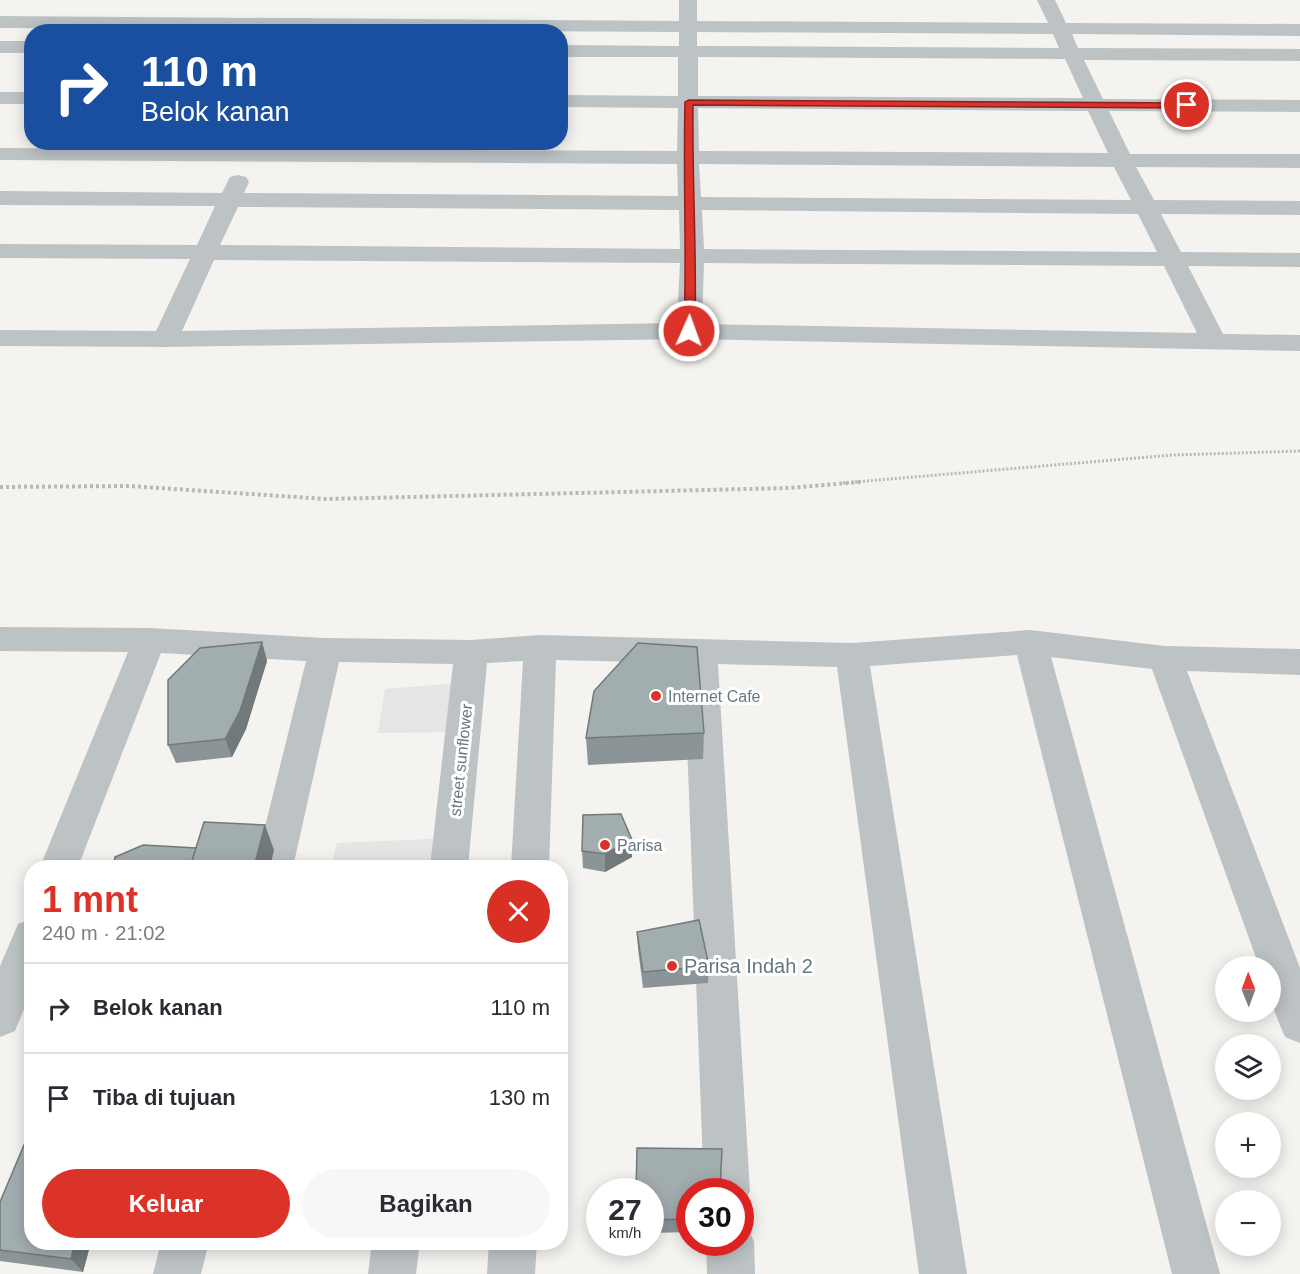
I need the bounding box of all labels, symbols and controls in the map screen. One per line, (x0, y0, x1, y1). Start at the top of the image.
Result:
icon: right (42, 48, 120, 126)
text: 110 m (141, 48, 258, 95)
pin (1161, 79, 1212, 130)
icon: arrive (1170, 88, 1203, 121)
text: Belok kanan (141, 97, 290, 127)
position arrow (657, 299, 721, 363)
place label: Internet Cafe (668, 688, 761, 705)
marker: Internet Cafe (649, 689, 663, 703)
street label: street sunflower (447, 702, 475, 817)
place label: Parisa (617, 837, 662, 854)
marker: Parisa (598, 838, 612, 852)
text: 1 mnt (42, 879, 138, 920)
button: close (487, 880, 550, 943)
text: 240 m · 21:02 (42, 922, 165, 944)
place label: Parisa Indah 2 (684, 955, 813, 977)
north arrow (1215, 956, 1281, 1022)
map controls (1215, 956, 1281, 1256)
marker: Parisa Indah 2 (665, 959, 679, 973)
icon: right (42, 992, 75, 1025)
text: Belok kanan (93, 995, 223, 1020)
text: 110 m (490, 995, 550, 1020)
button: layers (1215, 1034, 1281, 1100)
icon: arrive (42, 1082, 75, 1115)
text: Tiba di tujuan (93, 1085, 236, 1110)
text: 130 m (489, 1085, 550, 1110)
button: + (1215, 1112, 1281, 1178)
button: Keluar (42, 1169, 290, 1238)
button: Bagikan (302, 1169, 550, 1238)
speed limit sign: 30 (676, 1178, 754, 1256)
button: − (1215, 1190, 1281, 1256)
text: 27 (608, 1193, 642, 1226)
text: km/h (609, 1224, 641, 1241)

